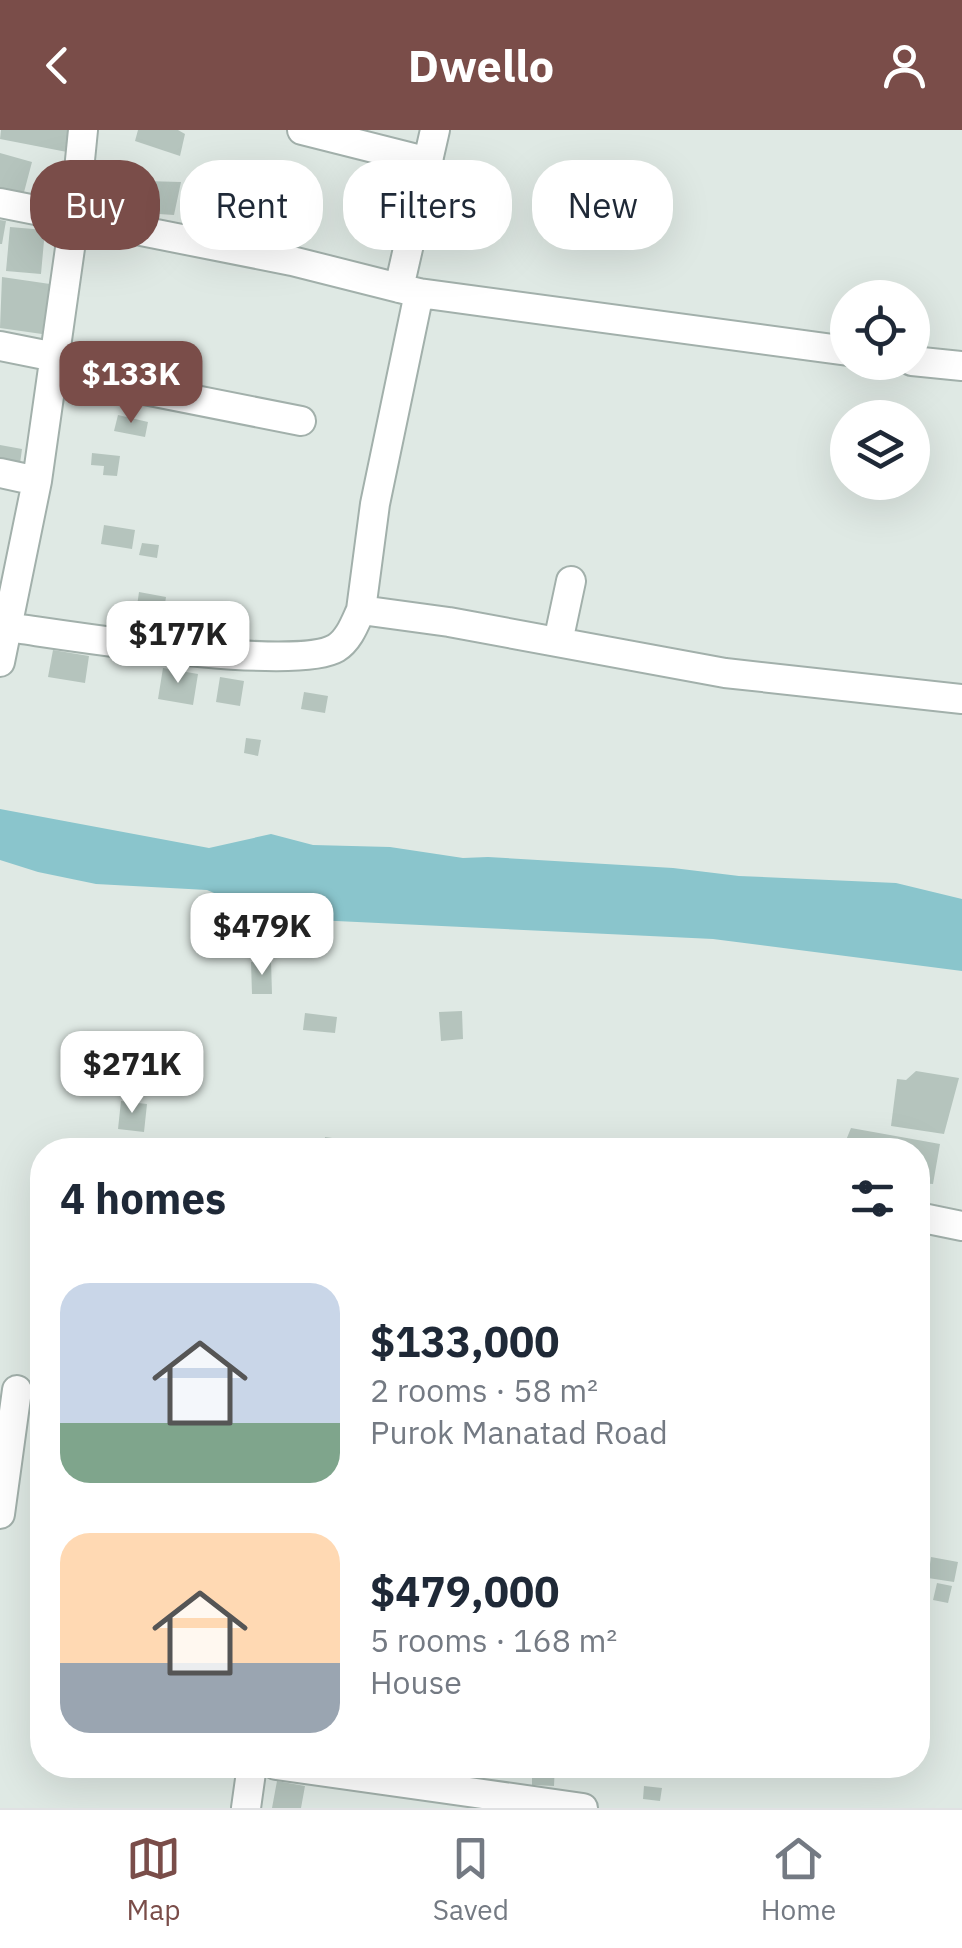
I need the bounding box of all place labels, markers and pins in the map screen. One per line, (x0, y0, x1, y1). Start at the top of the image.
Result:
pin: $133K (61, 341, 201, 426)
pin: $177K (108, 601, 248, 686)
pin: $479K (192, 893, 332, 978)
pin: $271K (62, 1031, 202, 1116)

